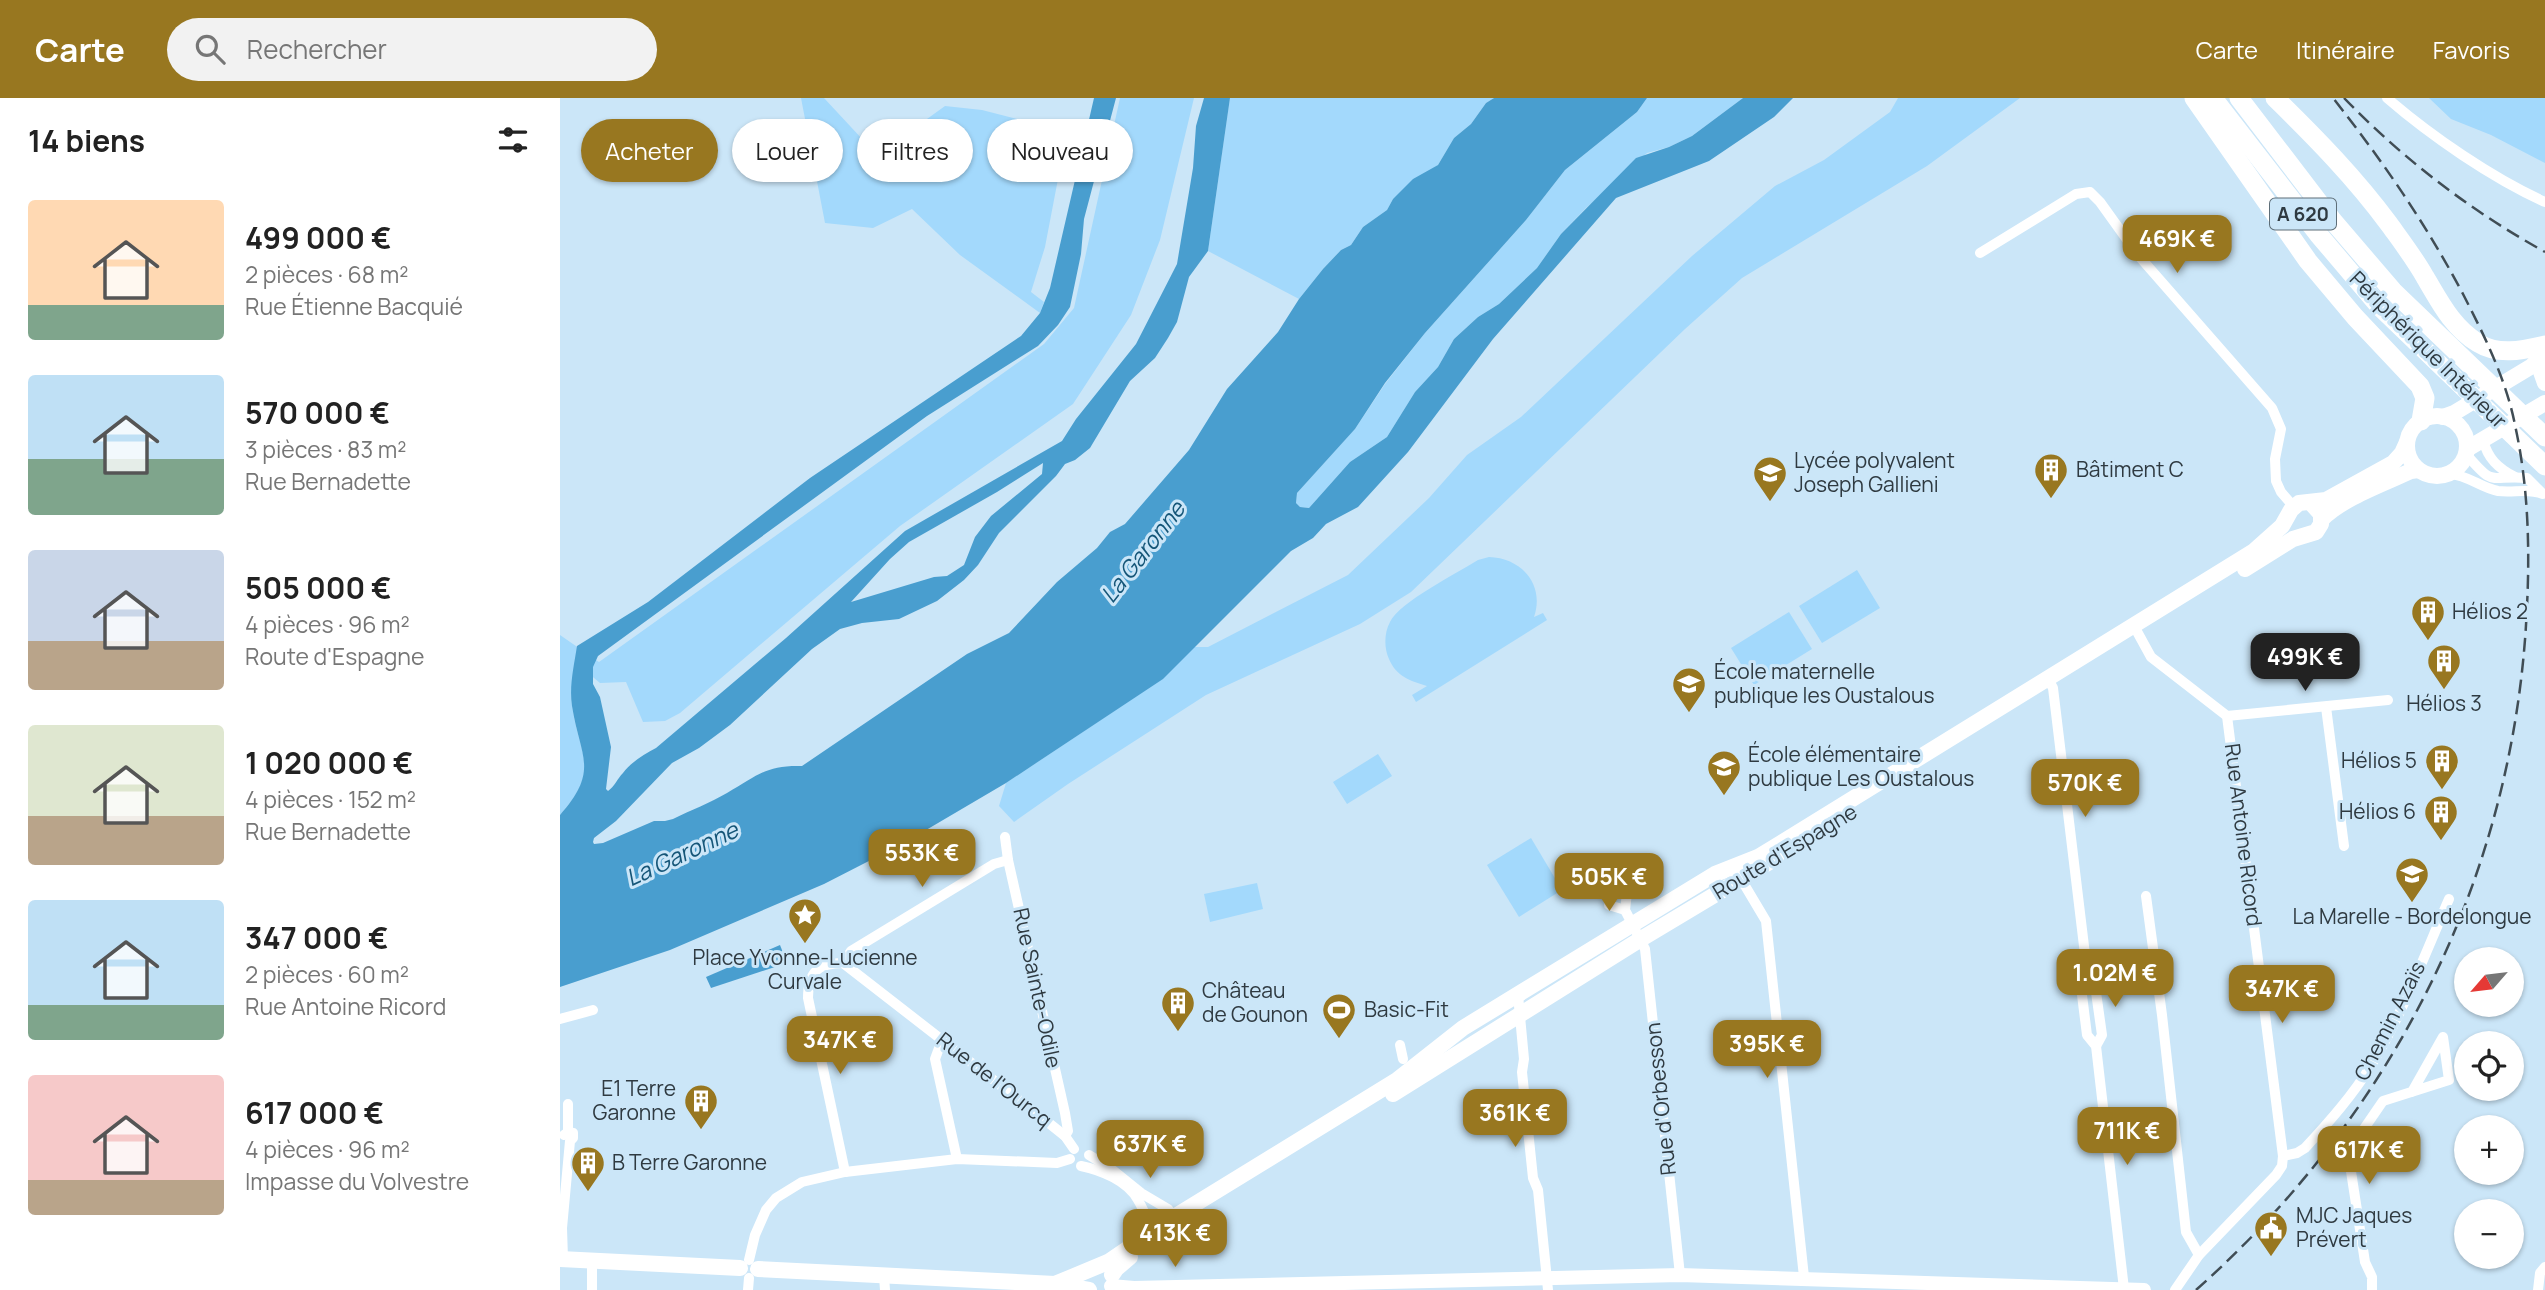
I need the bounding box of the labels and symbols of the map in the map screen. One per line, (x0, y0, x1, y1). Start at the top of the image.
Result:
road number: A 620 (2270, 198, 2336, 230)
pin: 469K € (2120, 216, 2234, 275)
street label: Périphérique Intérieur (2344, 265, 2514, 434)
place label: Lycée polyvalent Joseph Gallieni (1794, 446, 1955, 498)
building icon: Bâtiment C (2032, 451, 2070, 500)
school or university icon: Lycée polyvalent Joseph Gallieni (1751, 454, 1789, 503)
place label: Bâtiment C (2076, 455, 2184, 483)
water label: La Garonne (1093, 493, 1193, 609)
building icon: Hélios 2 (2409, 593, 2447, 642)
place label: Hélios 2 (2452, 597, 2528, 625)
pin: 499K € (2248, 634, 2362, 693)
building icon: Hélios 3 (2425, 642, 2463, 691)
place label: École maternelle publique les Oustalous (1714, 657, 1935, 709)
school or university icon: École maternelle publique les Oustalous (1670, 665, 1708, 714)
place label: Hélios 3 (2406, 689, 2482, 717)
place label: École élémentaire publique Les Oustalous (1748, 740, 1974, 792)
street label: Rue Antoine Ricord (2219, 742, 2269, 928)
building icon: Hélios 5 (2423, 742, 2461, 791)
place label: Hélios 5 (2341, 746, 2417, 774)
school or university icon: École élémentaire publique Les Oustalous (1705, 748, 1743, 797)
pin: 570K € (2028, 760, 2142, 819)
building icon: Hélios 6 (2422, 793, 2460, 842)
street label: Route d'Espagne (1707, 797, 1862, 905)
place label: Hélios 6 (2339, 797, 2416, 825)
water label: La Garonne (620, 812, 744, 893)
pin: 553K € (865, 830, 979, 889)
pin: 505K € (1552, 854, 1666, 913)
school or university icon: La Marelle - Bordelongue (2393, 855, 2431, 904)
place icon: Place Yvonne-Lucienne Curvale (786, 896, 824, 945)
place label: La Marelle - Bordelongue (2292, 902, 2532, 930)
street label: Rue Sainte-Odile (1007, 905, 1069, 1070)
place label: Place Yvonne-Lucienne Curvale (692, 943, 918, 995)
north arrow (2454, 947, 2524, 1017)
pin: 1.02M € (2050, 950, 2180, 1009)
street label: Chemin Azaïs (2347, 956, 2431, 1085)
pin: 347K € (2225, 965, 2339, 1025)
place label: Château de Gounon (1202, 976, 1308, 1028)
building icon: Château de Gounon (1159, 984, 1197, 1033)
sports icon: Basic-Fit (1320, 991, 1358, 1040)
place label: Basic-Fit (1364, 995, 1449, 1023)
pin: 347K € (783, 1016, 897, 1076)
pin: 395K € (1710, 1020, 1824, 1080)
street label: Rue d'Orbesson (1638, 1021, 1682, 1177)
street label: Rue de l'Ourcq (931, 1025, 1058, 1133)
place label: E1 Terre Garonne (593, 1074, 676, 1126)
building icon: E1 Terre Garonne (682, 1082, 720, 1131)
pin: 361K € (1458, 1090, 1572, 1149)
pin: 711K € (2070, 1108, 2184, 1167)
pin: 637K € (1093, 1121, 1207, 1180)
pin: 617K € (2312, 1126, 2426, 1186)
building icon: B Terre Garonne (569, 1144, 607, 1193)
place label: B Terre Garonne (612, 1148, 767, 1176)
place label: MJC Jaques Prévert (2296, 1201, 2412, 1253)
public building icon: MJC Jaques Prévert (2252, 1209, 2290, 1258)
pin: 413K € (1118, 1210, 1232, 1269)

